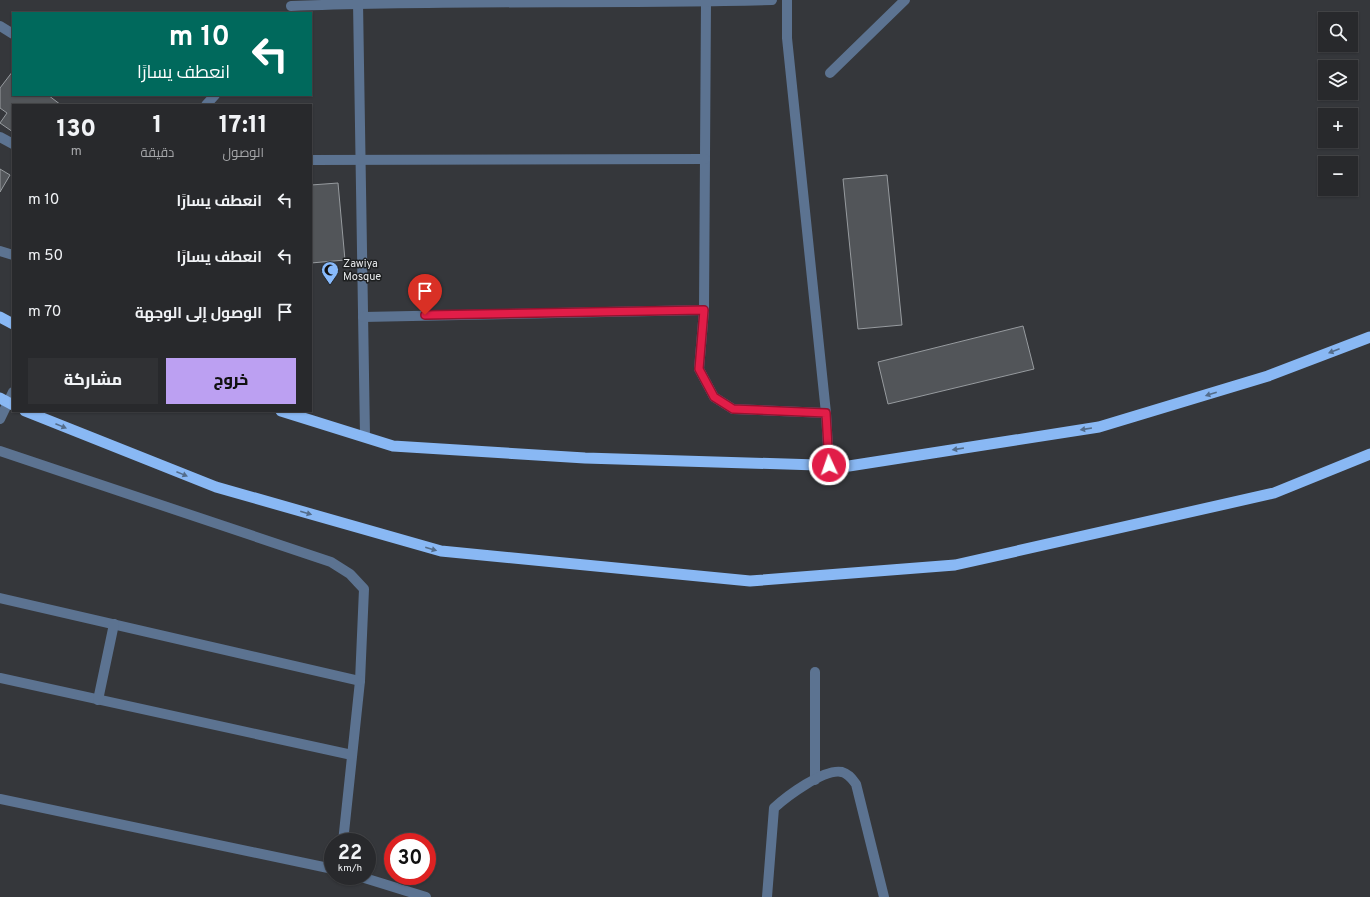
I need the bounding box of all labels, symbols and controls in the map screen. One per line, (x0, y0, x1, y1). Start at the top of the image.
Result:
map controls (1318, 12, 1358, 196)
button: search (1318, 12, 1358, 52)
text: 10 m (169, 20, 230, 56)
icon: left (244, 28, 296, 80)
button: layers (1318, 60, 1358, 100)
text: انعطف يسارًا (137, 62, 230, 85)
button: + (1318, 108, 1358, 148)
text: 1 (153, 111, 162, 141)
text: 17:11 (219, 111, 268, 141)
text: 130 (56, 115, 96, 145)
text: m (71, 144, 82, 160)
text: دقيقة (141, 146, 174, 162)
text: الوصول (222, 146, 264, 162)
button: − (1318, 156, 1358, 196)
icon: left (274, 189, 296, 211)
text: 10 m (28, 191, 59, 210)
text: انعطف يسارًا (176, 193, 262, 212)
icon: left (274, 245, 296, 267)
text: 50 m (28, 247, 63, 266)
text: انعطف يسارًا (176, 249, 262, 268)
place label: Zawiya Mosque (343, 257, 381, 284)
mosque icon: Zawiya Mosque (320, 260, 340, 285)
pin (408, 274, 442, 315)
icon: arrive (414, 280, 436, 302)
icon: arrive (274, 301, 296, 323)
text: 70 m (28, 303, 61, 322)
text: الوصول إلى الوجهة (135, 305, 262, 324)
one-way arrow (1327, 348, 1339, 354)
button: مشاركة (28, 358, 158, 404)
button: خروج (166, 358, 296, 404)
one-way arrow (1205, 391, 1217, 397)
one-way arrow (56, 424, 68, 430)
one-way arrow (1080, 426, 1092, 432)
position arrow (808, 444, 850, 486)
one-way arrow (951, 446, 964, 452)
one-way arrow (177, 471, 188, 477)
one-way arrow (300, 510, 312, 516)
one-way arrow (425, 546, 437, 552)
speed limit sign: 30 (384, 833, 436, 885)
text: 22 (338, 841, 362, 867)
text: km/h (338, 862, 362, 875)

